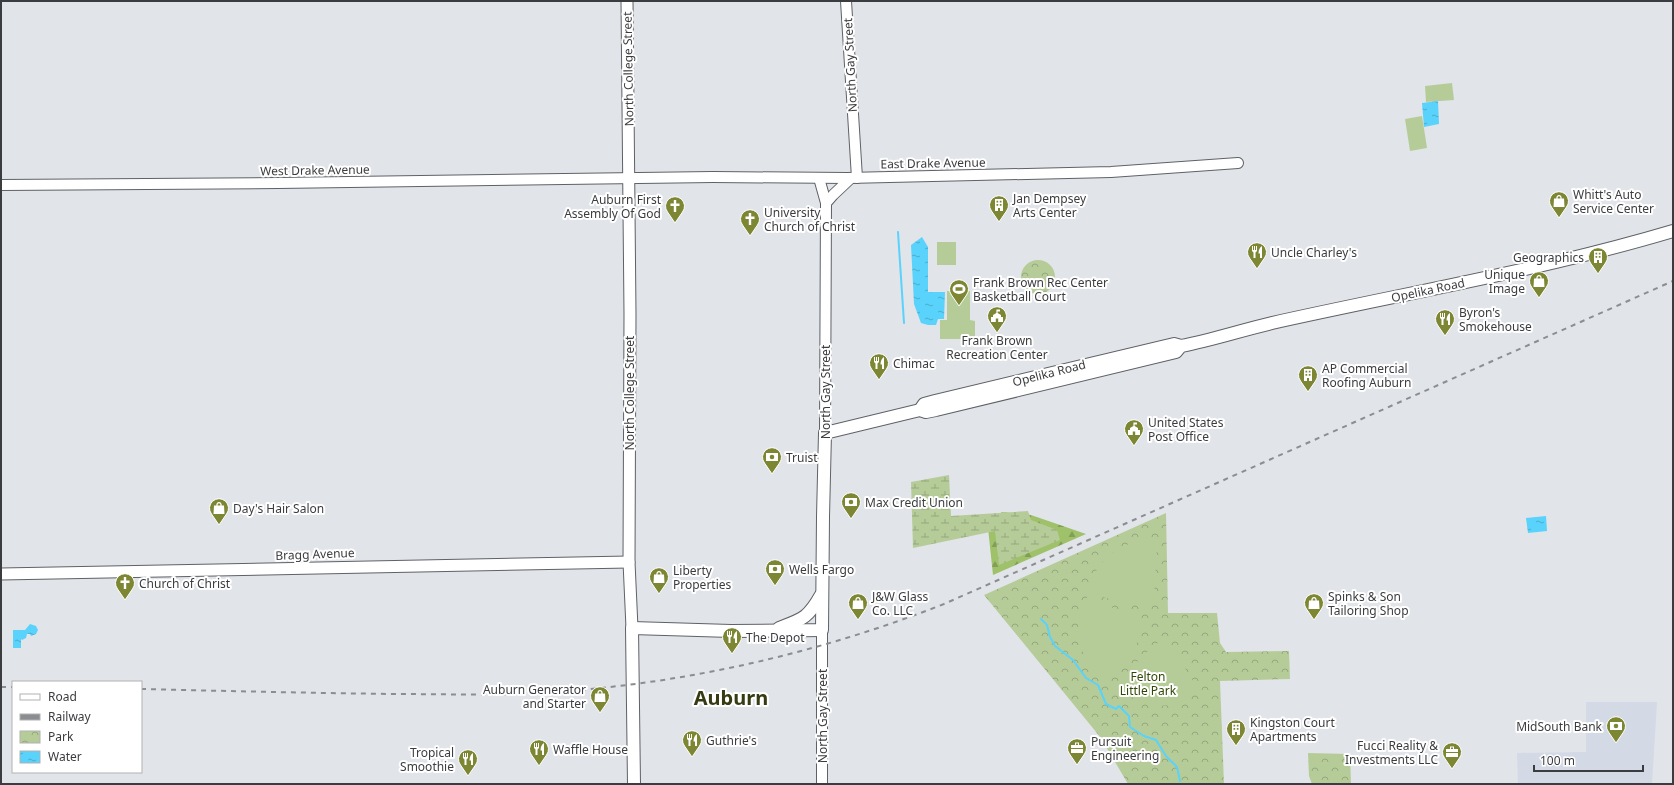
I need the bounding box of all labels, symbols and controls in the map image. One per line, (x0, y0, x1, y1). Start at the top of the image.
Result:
street label: North College Street (618, 11, 638, 127)
street label: North Gay Street (839, 17, 861, 113)
street label: East Drake Avenue (880, 154, 986, 172)
street label: West Drake Avenue (260, 161, 370, 179)
place label: Whitt's Auto Service Center (1573, 186, 1654, 217)
place label: Jan Dempsey Arts Center (1012, 190, 1087, 221)
shop icon: Whitt's Auto Service Center (1548, 190, 1570, 218)
place label: Auburn First Assembly Of God (564, 191, 662, 222)
building icon: Jan Dempsey Arts Center (988, 194, 1010, 222)
church icon: Auburn First Assembly Of God (664, 195, 686, 223)
place label: University Church of Christ (764, 204, 856, 235)
church icon: University Church of Christ (739, 208, 761, 236)
restaurant icon: Uncle Charley's (1246, 241, 1268, 269)
place label: Uncle Charley's (1271, 244, 1357, 261)
building icon: Geographics (1587, 246, 1609, 274)
place label: Geographics (1513, 249, 1584, 266)
place label: Unique Image (1484, 266, 1525, 297)
shop icon: Unique Image (1528, 270, 1550, 298)
place label: Frank Brown Rec Center Basketball Court (973, 274, 1108, 305)
street label: Opelika Road (1390, 274, 1466, 306)
sports icon: Frank Brown Rec Center Basketball Court (948, 278, 970, 306)
place label: Byron's Smokehouse (1459, 304, 1532, 335)
public building icon: Frank Brown Recreation Center (986, 305, 1008, 333)
restaurant icon: Byron's Smokehouse (1434, 308, 1456, 336)
place label: Frank Brown Recreation Center (946, 332, 1048, 363)
street label: North College Street (621, 335, 638, 450)
street label: North Gay Street (817, 344, 834, 439)
restaurant icon: Chimac (868, 352, 890, 380)
place label: Chimac (893, 355, 935, 372)
street label: Opelika Road (1011, 356, 1087, 390)
place label: AP Commercial Roofing Auburn (1322, 360, 1411, 391)
building icon: AP Commercial Roofing Auburn (1297, 364, 1319, 392)
place label: United States Post Office (1148, 414, 1224, 445)
public building icon: United States Post Office (1123, 418, 1145, 446)
bank icon: Truist (761, 446, 783, 474)
place label: Truist (786, 449, 818, 466)
bank icon: Max Credit Union (840, 491, 862, 519)
place label: Max Credit Union (865, 494, 963, 511)
shop icon: Day's Hair Salon (208, 497, 230, 525)
place label: Day's Hair Salon (233, 500, 324, 517)
street label: Bragg Avenue (275, 544, 355, 564)
bank icon: Wells Fargo (764, 558, 786, 586)
place label: Wells Fargo (789, 561, 854, 578)
place label: Liberty Properties (673, 562, 732, 593)
shop icon: Liberty Properties (648, 566, 670, 594)
church icon: Church of Christ (114, 572, 136, 600)
place label: Church of Christ (139, 575, 231, 592)
place label: J&W Glass Co. LLC (871, 588, 928, 619)
place label: Spinks & Son Tailoring Shop (1328, 588, 1409, 619)
shop icon: J&W Glass Co. LLC (847, 592, 869, 620)
shop icon: Spinks & Son Tailoring Shop (1303, 592, 1325, 620)
restaurant icon: The Depot (721, 626, 743, 654)
place label: The Depot (746, 629, 805, 646)
street label: North Gay Street (814, 668, 831, 763)
park label: Felton Little Park (1120, 668, 1177, 699)
legend (12, 681, 142, 773)
place label: Auburn Generator and Starter (483, 681, 586, 712)
district label: Auburn (694, 684, 768, 711)
shop icon: Auburn Generator and Starter (589, 685, 611, 713)
text: Road (48, 688, 77, 705)
text: Railway (48, 708, 92, 725)
place label: Kingston Court Apartments (1250, 714, 1335, 745)
bank icon: MidSouth Bank (1605, 715, 1627, 743)
building icon: Kingston Court Apartments (1225, 718, 1247, 746)
place label: MidSouth Bank (1516, 718, 1603, 735)
text: Park (48, 728, 74, 745)
restaurant icon: Guthrie's (681, 729, 703, 757)
place label: Guthrie's (706, 732, 757, 749)
place label: Pursuit Engineering (1091, 733, 1159, 764)
office icon: Pursuit Engineering (1066, 737, 1088, 765)
place label: Fucci Reality & Investments LLC (1345, 737, 1438, 768)
restaurant icon: Waffle House (528, 738, 550, 766)
place label: Waffle House (553, 741, 628, 758)
office icon: Fucci Reality & Investments LLC (1441, 741, 1463, 769)
place label: Tropical Smoothie (400, 744, 454, 775)
scale bar (1534, 747, 1643, 773)
text: Water (48, 748, 82, 765)
restaurant icon: Tropical Smoothie (457, 748, 479, 776)
text: 100 m (1540, 752, 1575, 769)

